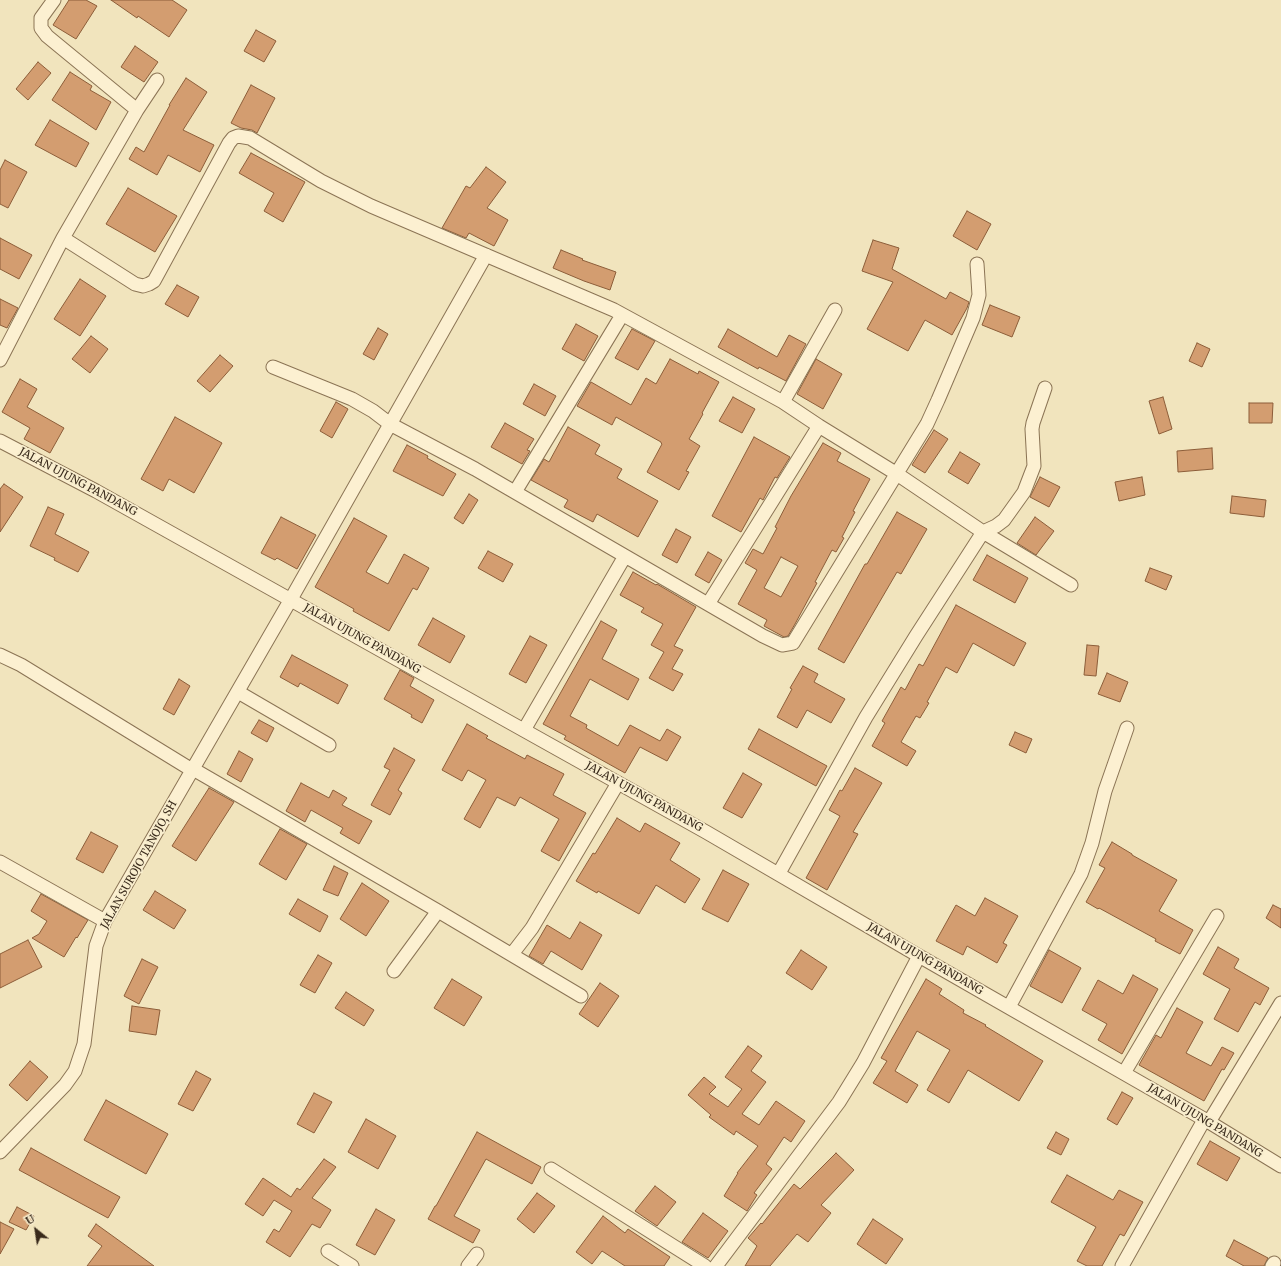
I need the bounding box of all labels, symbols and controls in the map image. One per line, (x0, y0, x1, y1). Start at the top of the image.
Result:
street label: JALAN UJUNG PANDANG (17, 445, 139, 519)
street label: JALAN UJUNG PANDANG (301, 601, 423, 677)
street label: JALAN UJUNG PANDANG (583, 759, 705, 835)
street label: JALAN SUROJO TANOJO, SH (98, 799, 180, 931)
street label: JALAN UJUNG PANDANG (865, 920, 985, 998)
street label: JALAN UJUNG PANDANG (1145, 1081, 1265, 1161)
north arrow (16, 1210, 56, 1250)
text: U (23, 1211, 37, 1228)

